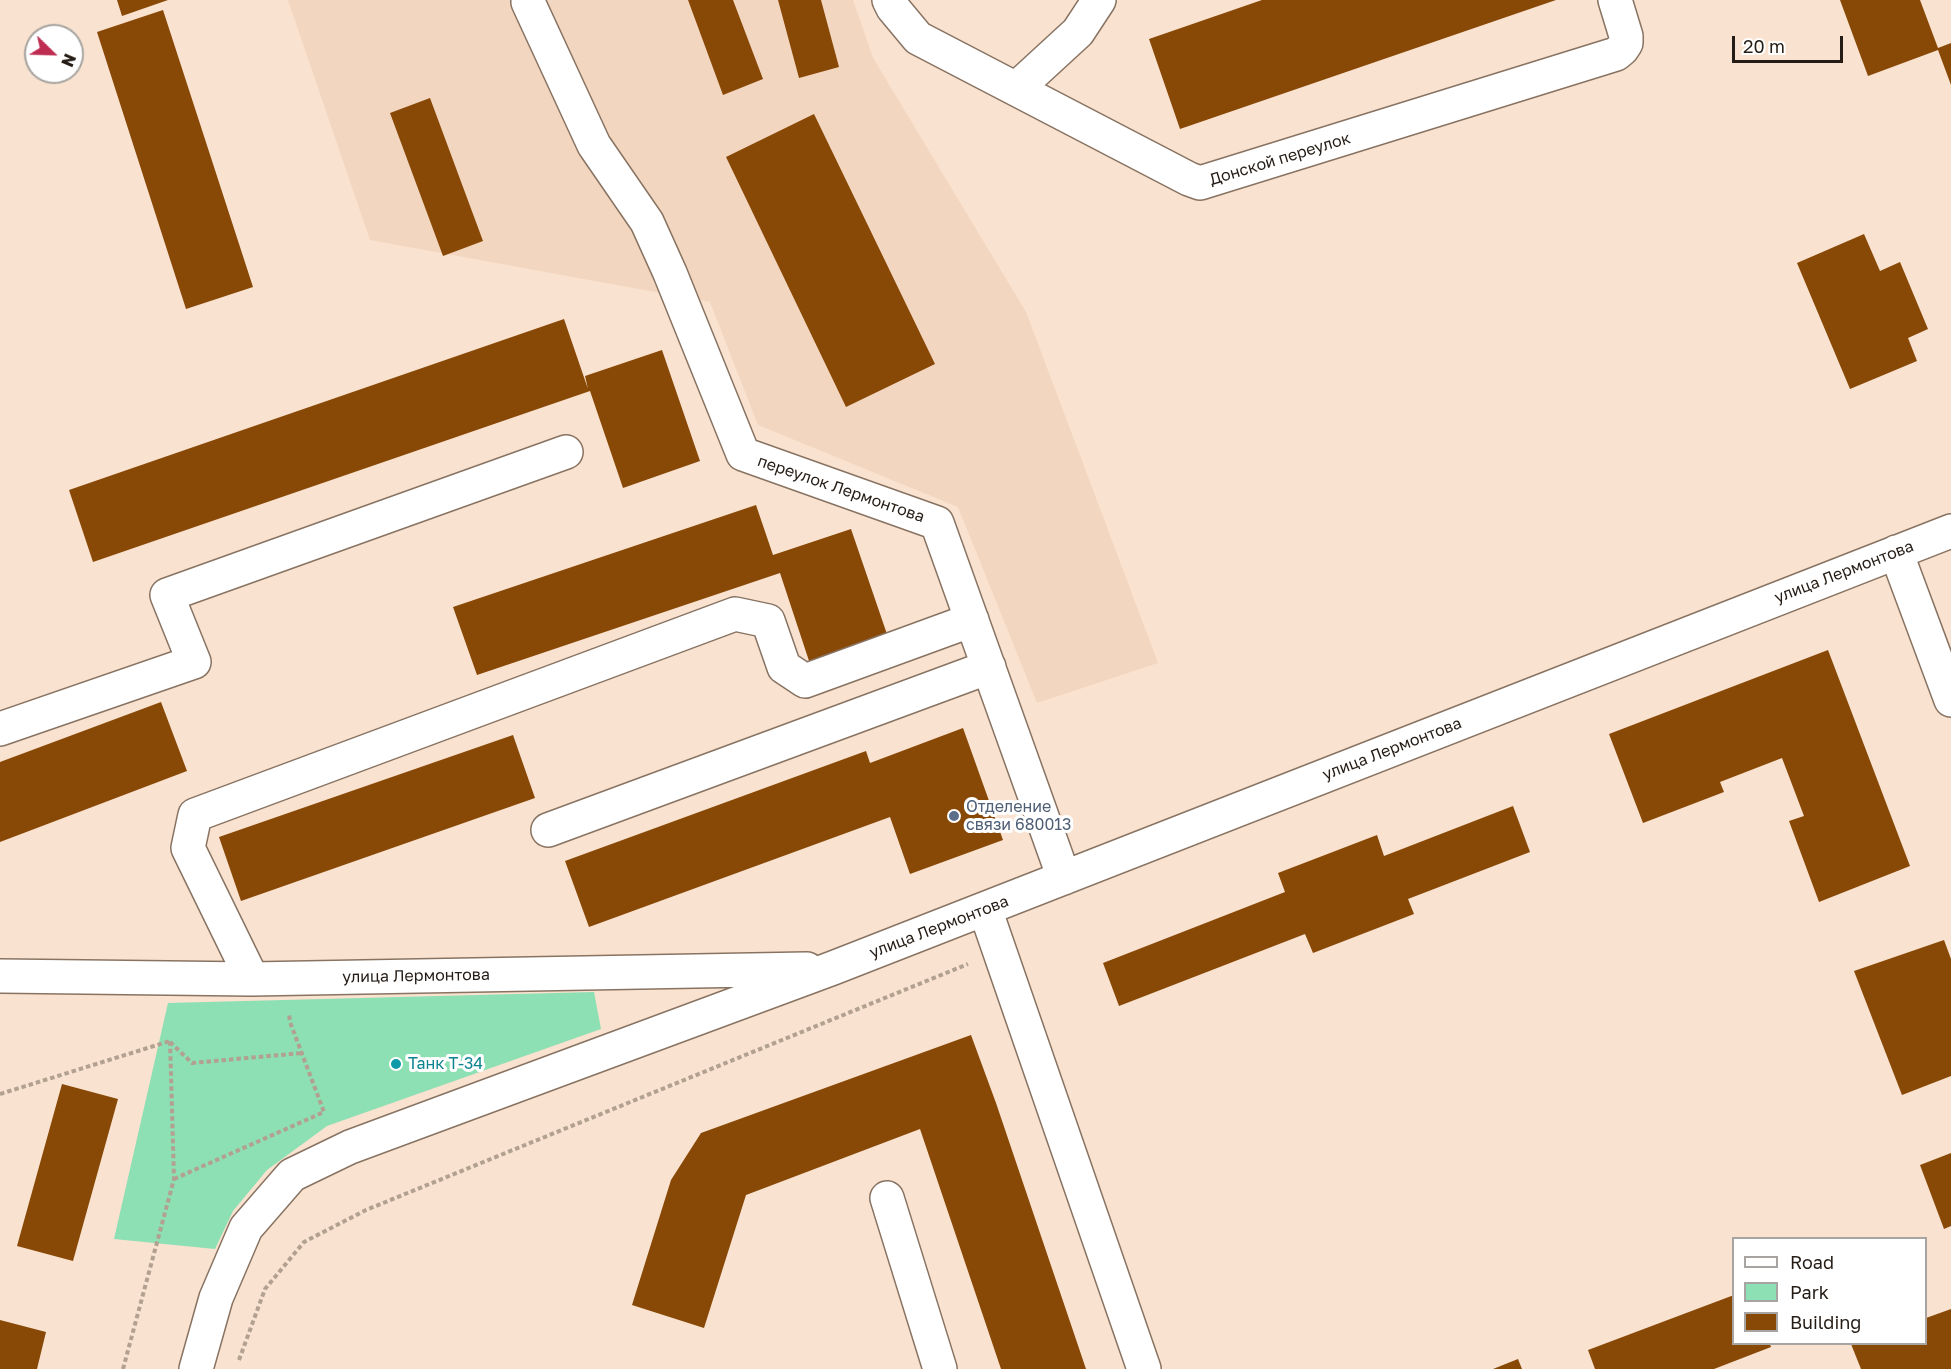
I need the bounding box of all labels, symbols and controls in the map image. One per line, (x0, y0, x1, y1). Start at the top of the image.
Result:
north arrow (24, 24, 84, 84)
scale bar (1735, 24, 1846, 62)
text: 20 m (1743, 35, 1785, 57)
text: N (57, 51, 80, 70)
street label: Донской переулок (1207, 128, 1353, 190)
street label: переулок Лермонтова (755, 451, 927, 527)
street label: улица Лермонтова (1772, 537, 1916, 607)
street label: улица Лермонтова (1320, 714, 1464, 784)
place label: Отделение связи 680013 (966, 797, 1071, 835)
marker: Отделение связи 680013 (947, 809, 961, 823)
street label: улица Лермонтова (867, 892, 1011, 962)
street label: улица Лермонтова (342, 965, 490, 987)
place label: Танк Т-34 (408, 1054, 483, 1074)
marker: Танк Т-34 (389, 1057, 403, 1071)
legend (1732, 1237, 1927, 1345)
text: Road (1790, 1251, 1834, 1273)
text: Park (1790, 1281, 1829, 1303)
text: Building (1790, 1311, 1861, 1333)

